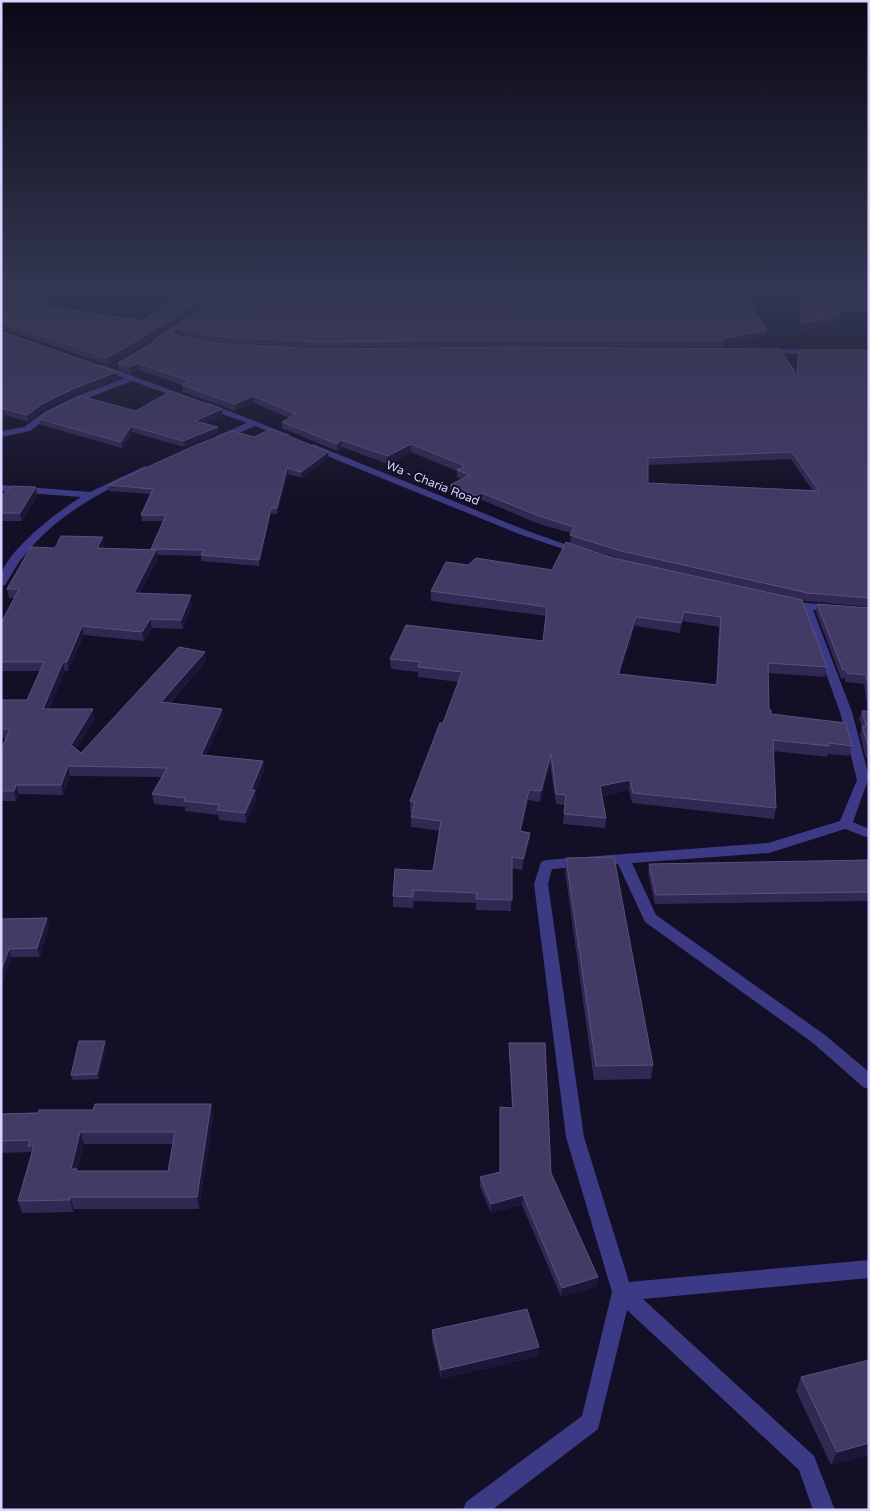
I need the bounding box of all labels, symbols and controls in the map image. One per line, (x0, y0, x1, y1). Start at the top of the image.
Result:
street label: Wa - Charia Road (384, 458, 482, 508)

